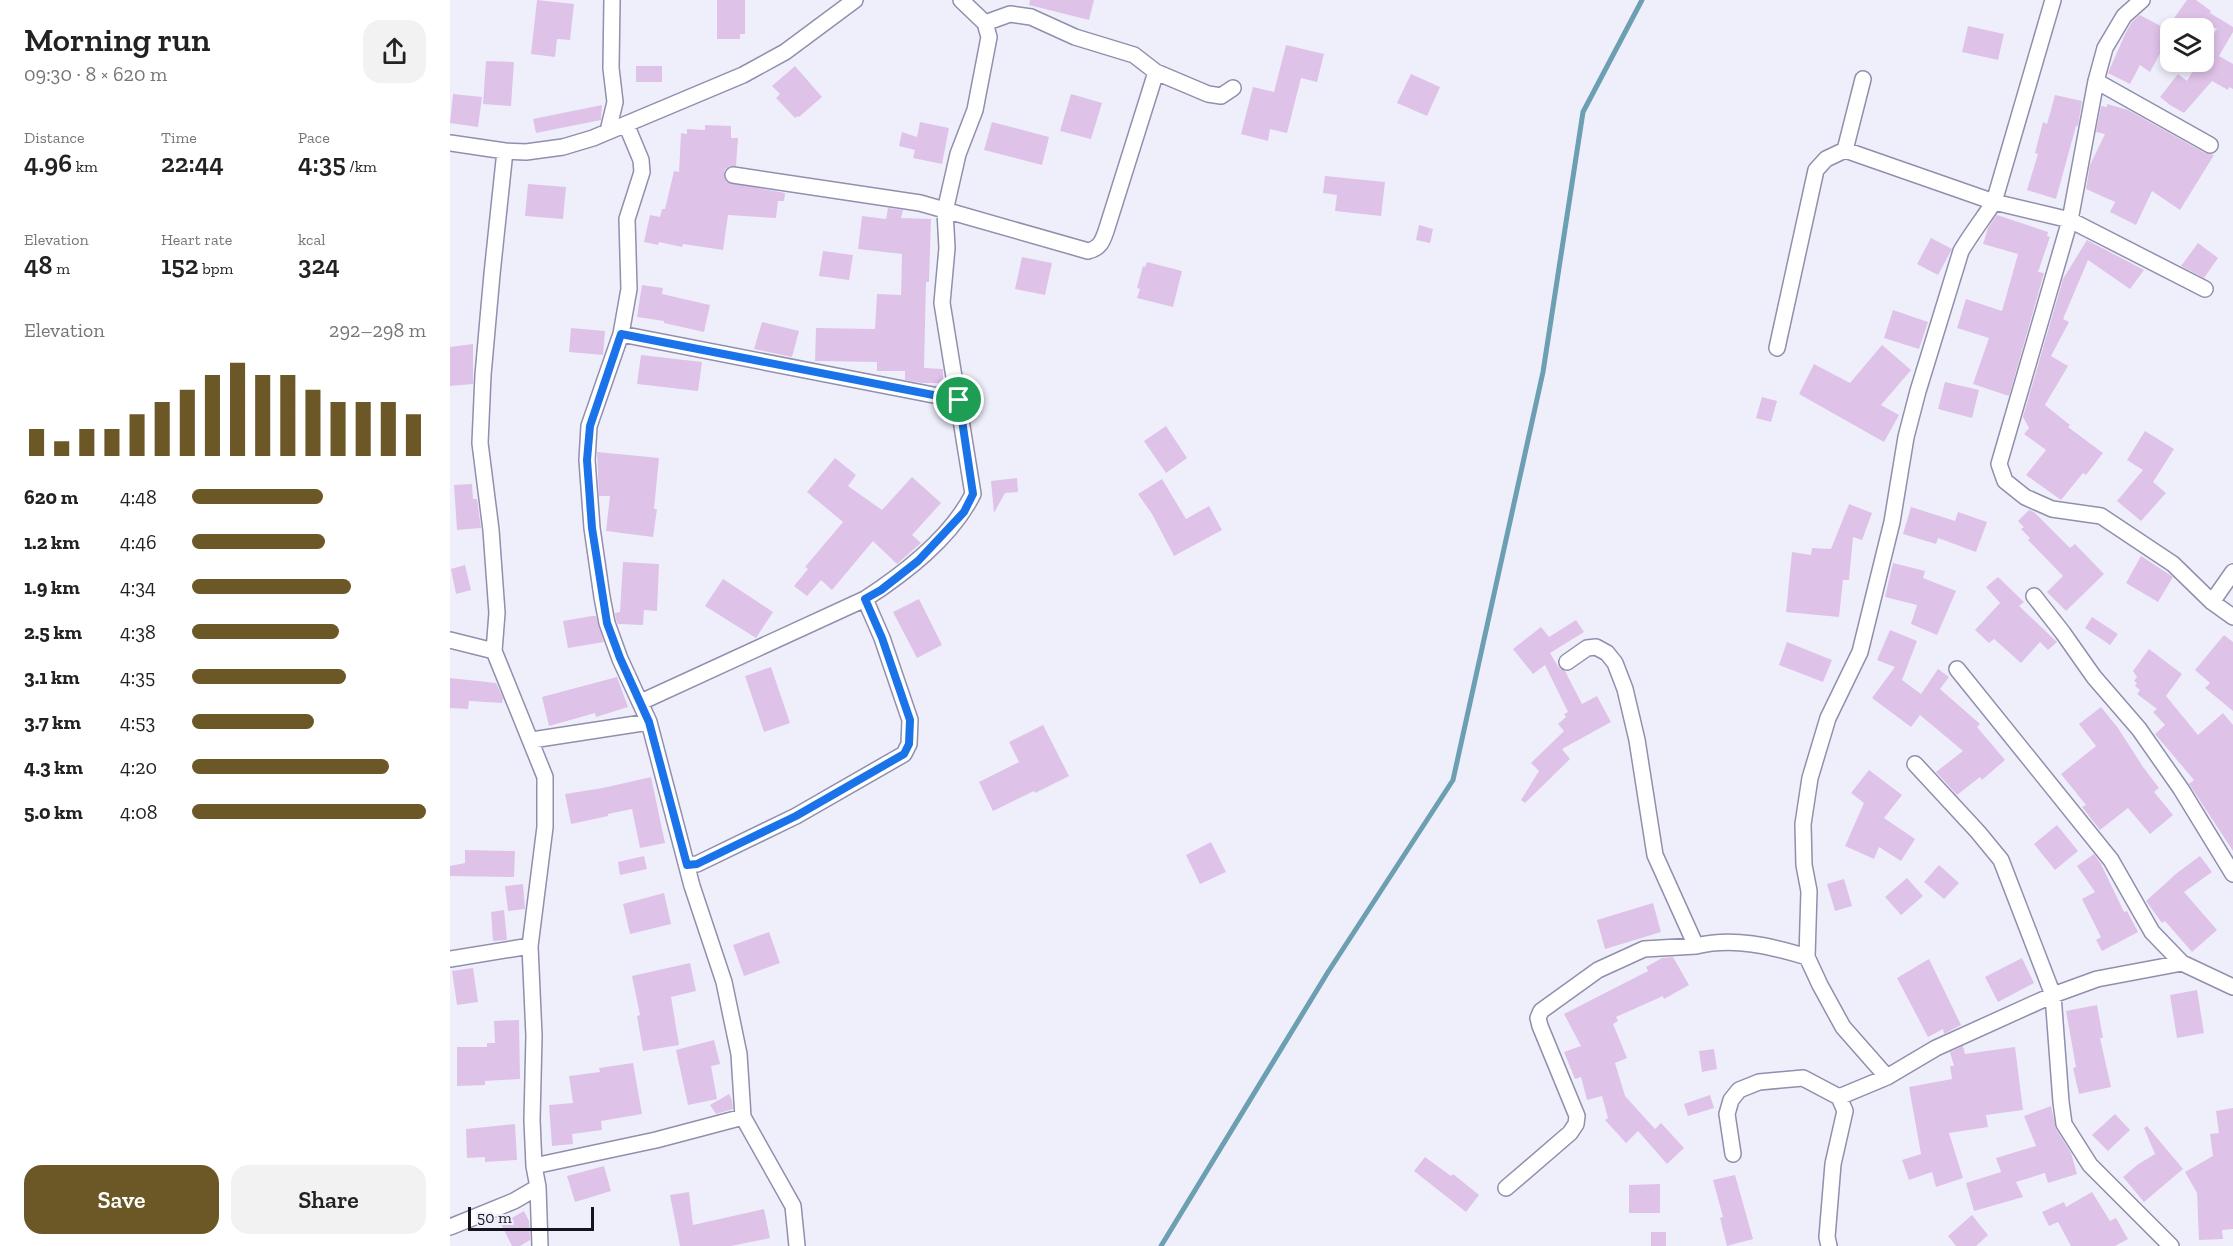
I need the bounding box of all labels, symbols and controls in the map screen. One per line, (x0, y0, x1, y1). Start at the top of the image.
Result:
map controls (2160, 18, 2214, 72)
button: layers (2160, 18, 2214, 72)
text: Morning run (24, 20, 210, 59)
button: share (363, 20, 426, 83)
text: 09:30 · 8 × 620 m (24, 62, 167, 86)
text: Distance (24, 128, 85, 147)
text: Time (161, 128, 197, 147)
text: Pace (298, 128, 330, 147)
text: 4.96 (24, 147, 72, 179)
text: 22:44 (161, 147, 224, 179)
text: 4:35 (298, 147, 346, 179)
text: km (72, 157, 98, 176)
text: /km (346, 157, 377, 176)
text: Elevation (24, 230, 89, 249)
text: Heart rate (161, 230, 232, 249)
text: kcal (298, 230, 325, 249)
text: 48 (24, 249, 53, 281)
text: 152 (161, 249, 199, 281)
text: 324 (298, 249, 340, 281)
text: m (53, 259, 70, 278)
text: bpm (199, 259, 233, 278)
text: Elevation (24, 318, 105, 342)
text: 292–298 m (329, 318, 426, 342)
pin (933, 374, 984, 425)
icon: arrive (942, 383, 975, 416)
text: 620 m (24, 485, 78, 509)
text: 4:48 (120, 485, 157, 509)
text: 1.2 km (24, 530, 80, 554)
text: 4:46 (120, 530, 157, 554)
text: 1.9 km (24, 575, 80, 599)
text: 4:34 (120, 575, 156, 599)
text: 2.5 km (24, 620, 82, 644)
text: 4:38 (120, 620, 156, 644)
text: 3.1 km (24, 665, 80, 689)
text: 4:35 (120, 665, 155, 689)
text: 3.7 km (24, 710, 81, 734)
text: 4:53 (120, 710, 155, 734)
text: 4.3 km (24, 755, 83, 779)
text: 4:20 (120, 755, 157, 779)
text: 5.0 km (24, 800, 83, 824)
text: 4:08 (120, 800, 158, 824)
button: Save (24, 1165, 219, 1234)
button: Share (231, 1165, 426, 1234)
scale bar (468, 1204, 594, 1232)
text: 50 m (477, 1208, 512, 1227)

